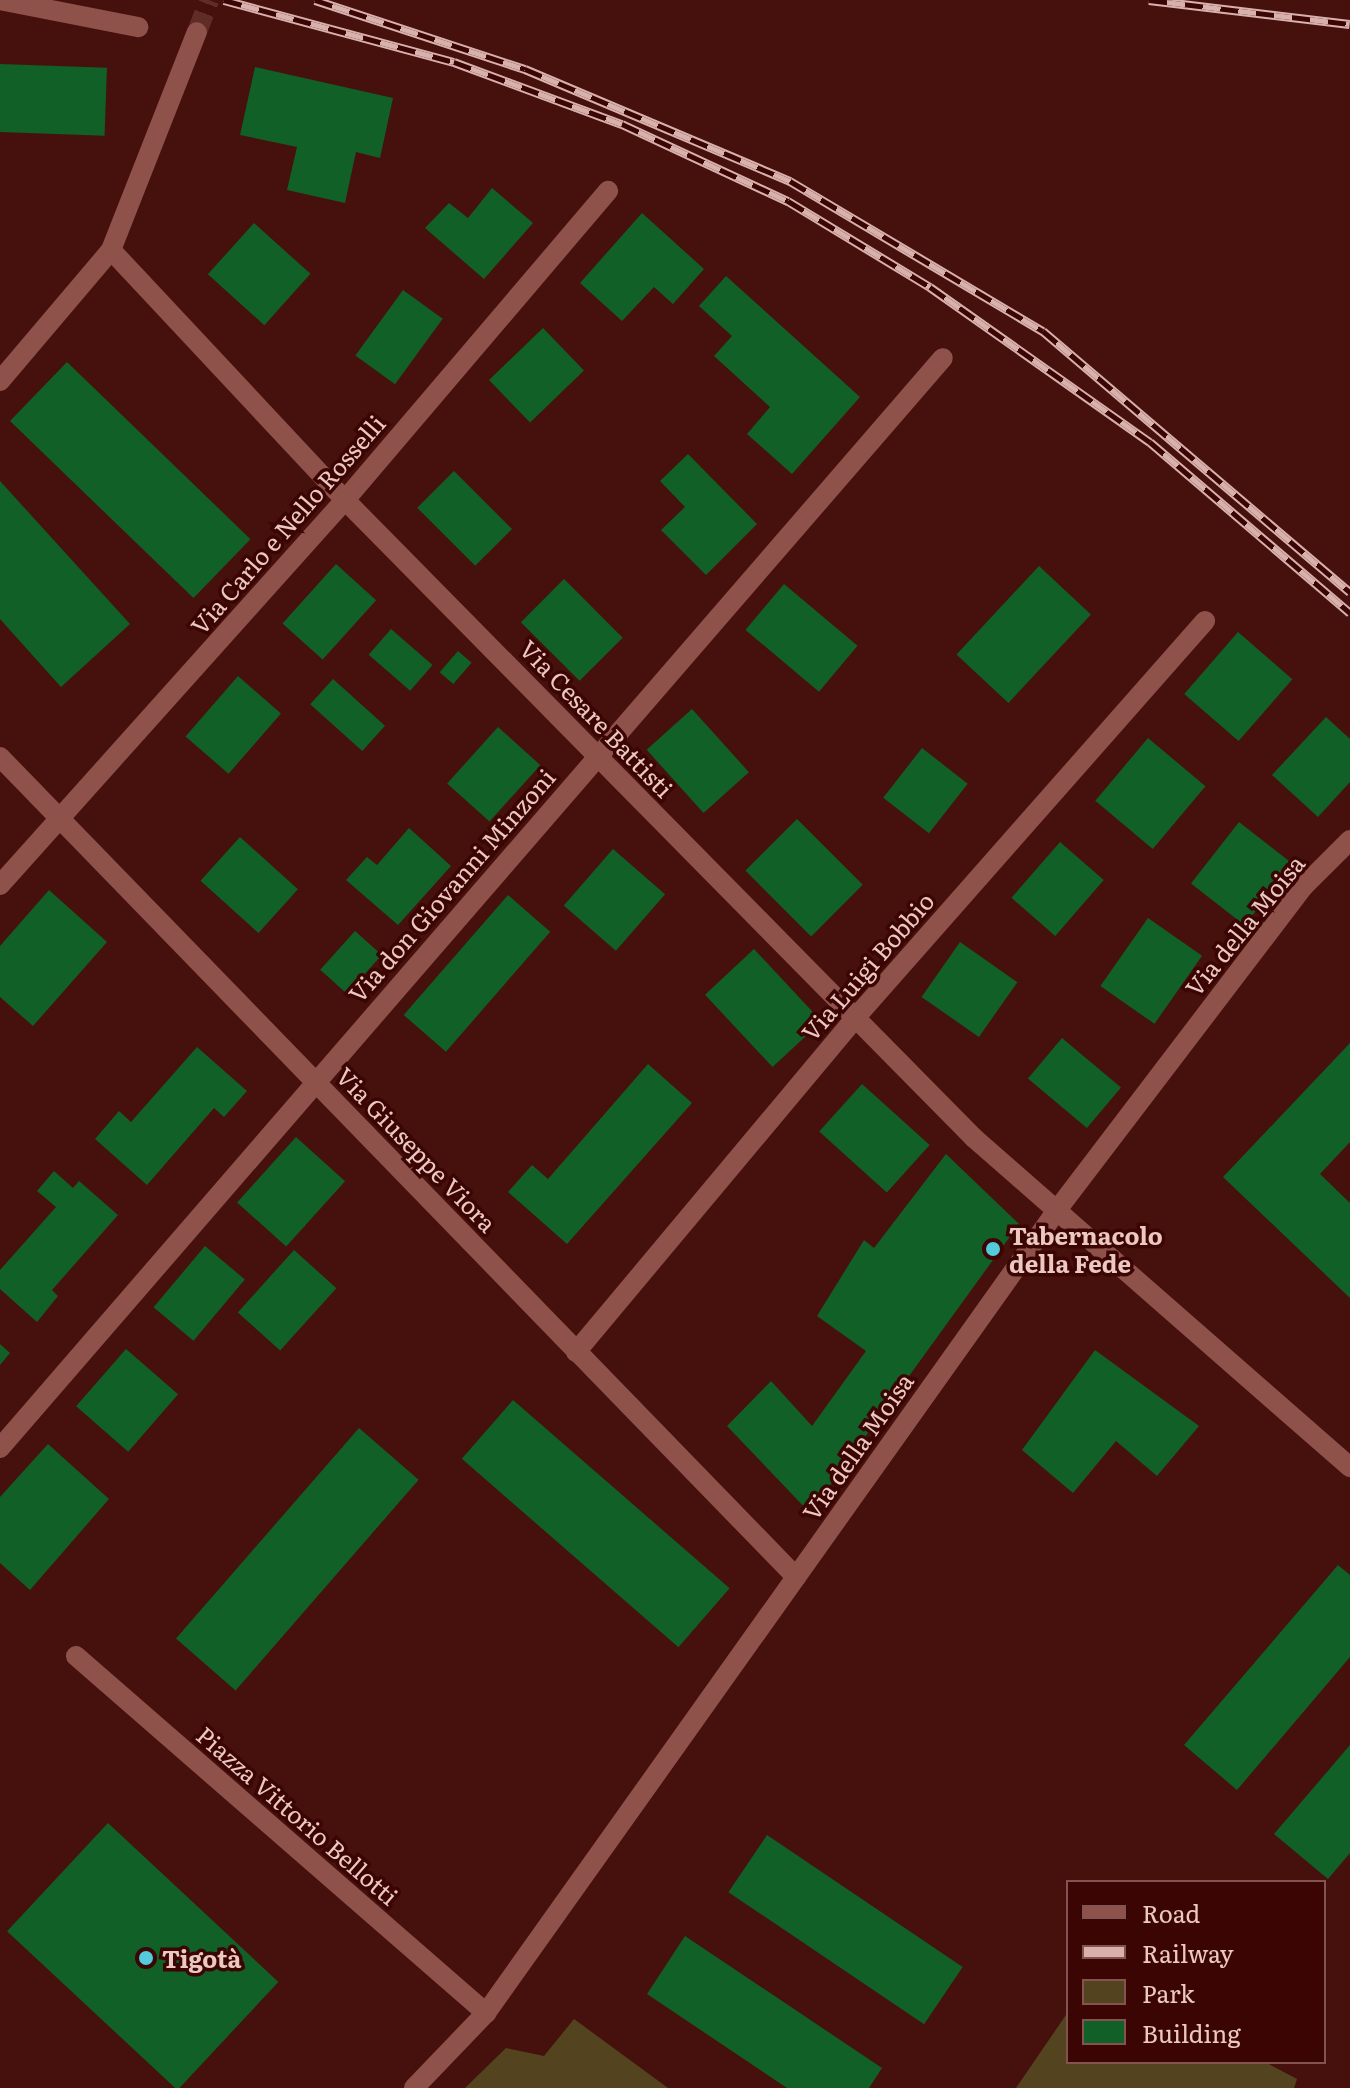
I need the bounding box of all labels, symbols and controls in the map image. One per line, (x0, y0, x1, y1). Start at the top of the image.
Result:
street label: Via Carlo e Nello Rosselli (184, 409, 390, 639)
street label: Via Cesare Battisti (515, 633, 679, 803)
street label: Via don Giovanni Minzoni (342, 762, 560, 1008)
street label: Via della Moisa (1178, 849, 1310, 1001)
street label: Via Luigi Bobbio (795, 886, 939, 1046)
street label: Via Giuseppe Viora (331, 1061, 503, 1237)
place label: Tabernacolo della Fede (1009, 1221, 1163, 1277)
marker: Tabernacolo della Fede (984, 1240, 1002, 1258)
street label: Via della Moisa (796, 1367, 918, 1525)
street label: Piazza Vittorio Bellotti (191, 1720, 405, 1910)
legend (1066, 1880, 1326, 2064)
text: Road (1142, 1895, 1200, 1930)
text: Railway (1142, 1935, 1234, 1970)
place label: Tigotà (162, 1944, 241, 1972)
marker: Tigotà (137, 1949, 155, 1967)
text: Park (1142, 1975, 1195, 2010)
text: Building (1142, 2015, 1241, 2050)

